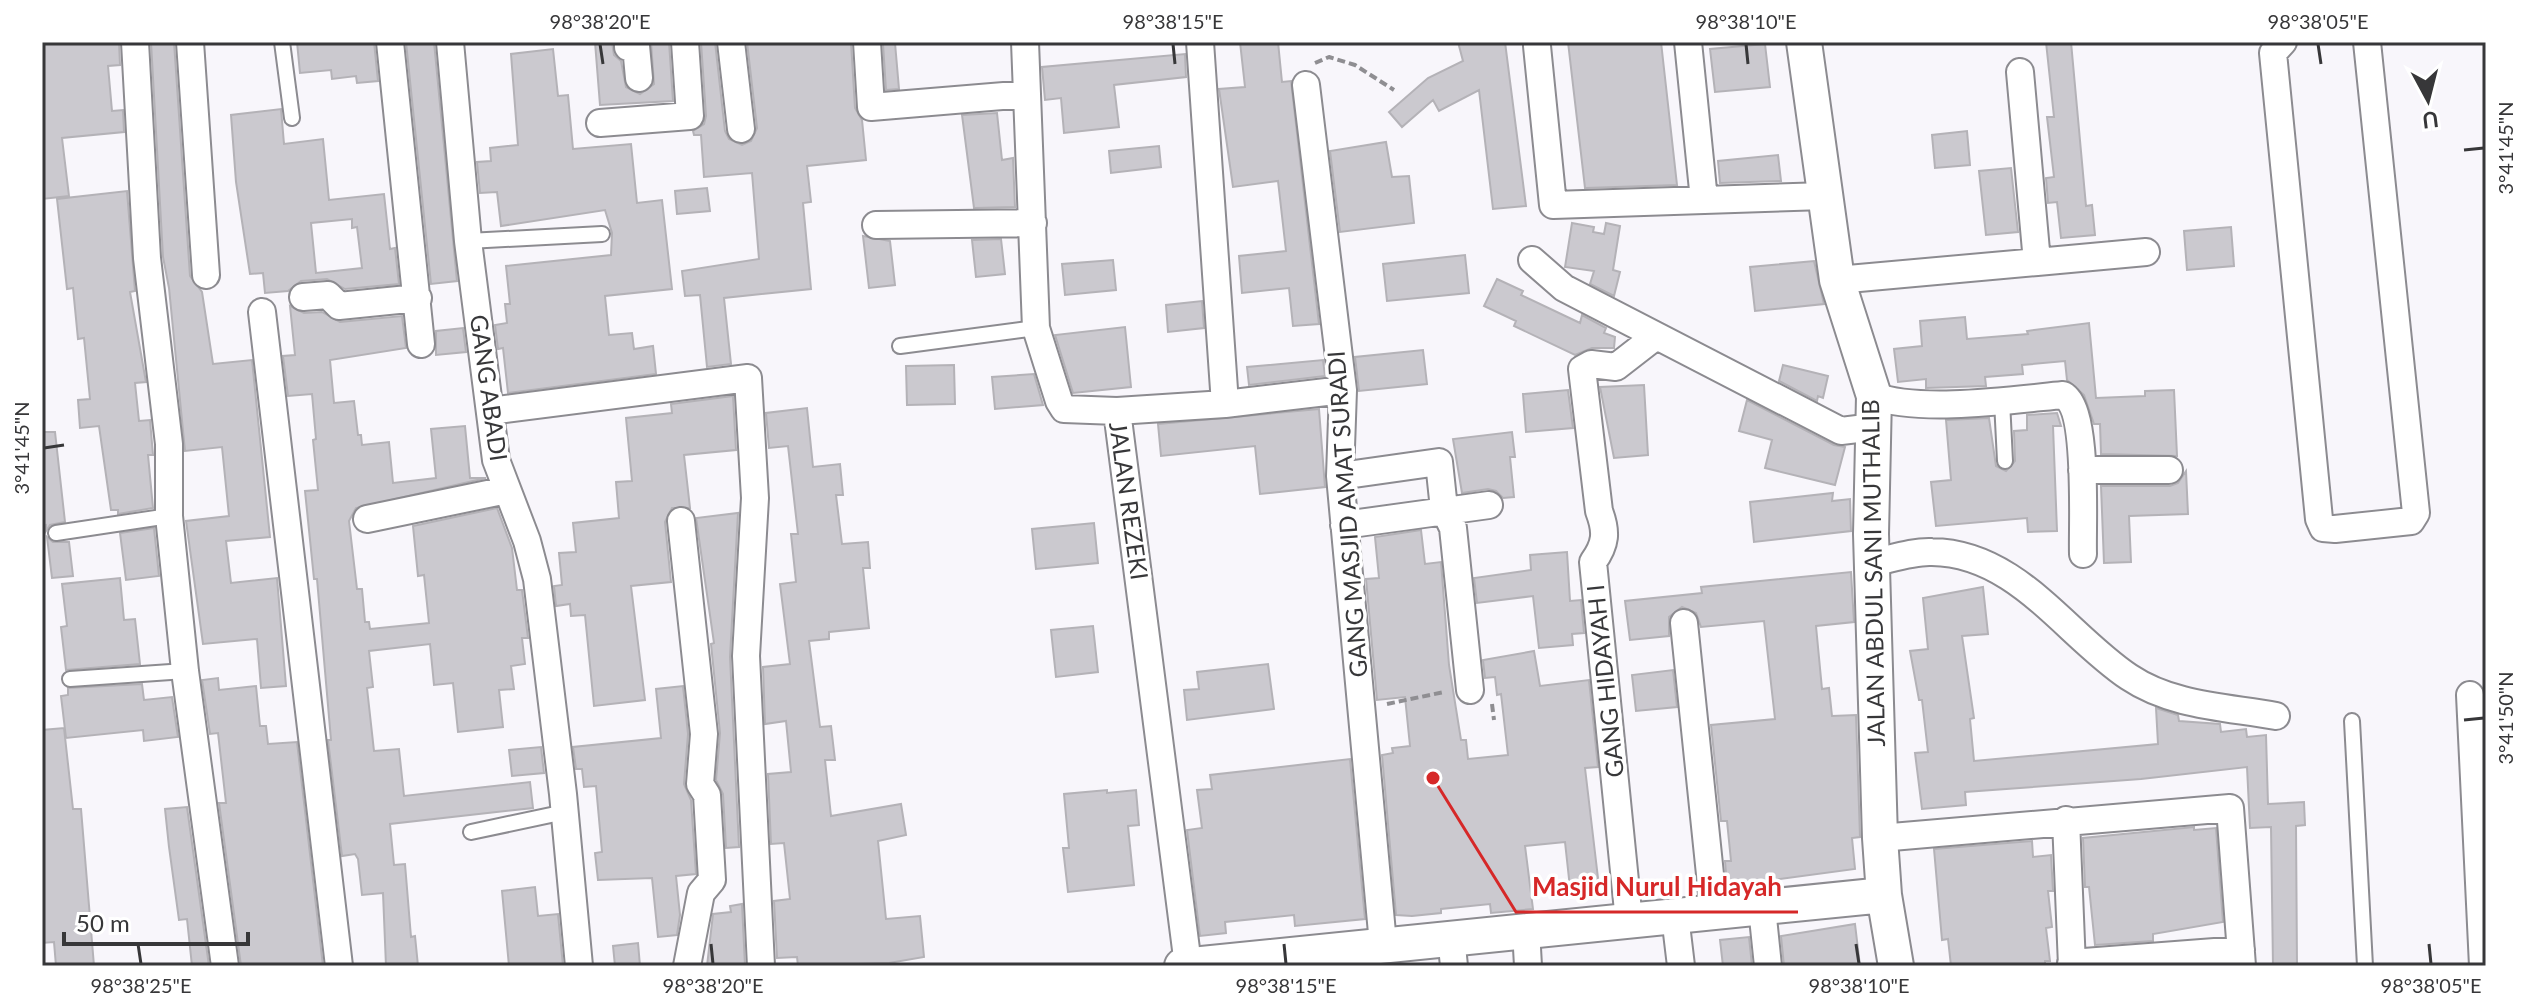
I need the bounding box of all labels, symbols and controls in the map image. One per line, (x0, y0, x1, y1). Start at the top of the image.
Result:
text: 98°38'20"E (550, 9, 650, 33)
text: 98°38'15"E (1123, 9, 1223, 33)
text: 98°38'10"E (1696, 9, 1796, 33)
text: 98°38'05"E (2268, 9, 2368, 33)
north arrow (2388, 60, 2468, 140)
text: 3°41'45"N (2493, 101, 2517, 195)
text: U (2421, 106, 2440, 135)
street label: GANG ABADI (465, 313, 514, 463)
street label: GANG MASJID AMAT SURADI (1321, 350, 1372, 678)
street label: JALAN ABDUL SANI MUTHALIB (1855, 399, 1890, 747)
text: 3°41'45"N (9, 401, 33, 495)
street label: JALAN REZEKI (1104, 420, 1155, 582)
street label: GANG HIDAYAH I (1580, 583, 1629, 779)
text: 3°41'50"N (2493, 671, 2517, 765)
callout: Masjid Nurul Hidayah (1516, 862, 1798, 912)
text: Masjid Nurul Hidayah (1532, 870, 1782, 902)
scale bar (64, 896, 248, 946)
text: 50 m (76, 908, 130, 937)
text: 98°38'25"E (91, 973, 191, 997)
text: 98°38'20"E (663, 973, 763, 997)
text: 98°38'15"E (1236, 973, 1336, 997)
text: 98°38'10"E (1809, 973, 1909, 997)
text: 98°38'05"E (2381, 973, 2481, 997)

